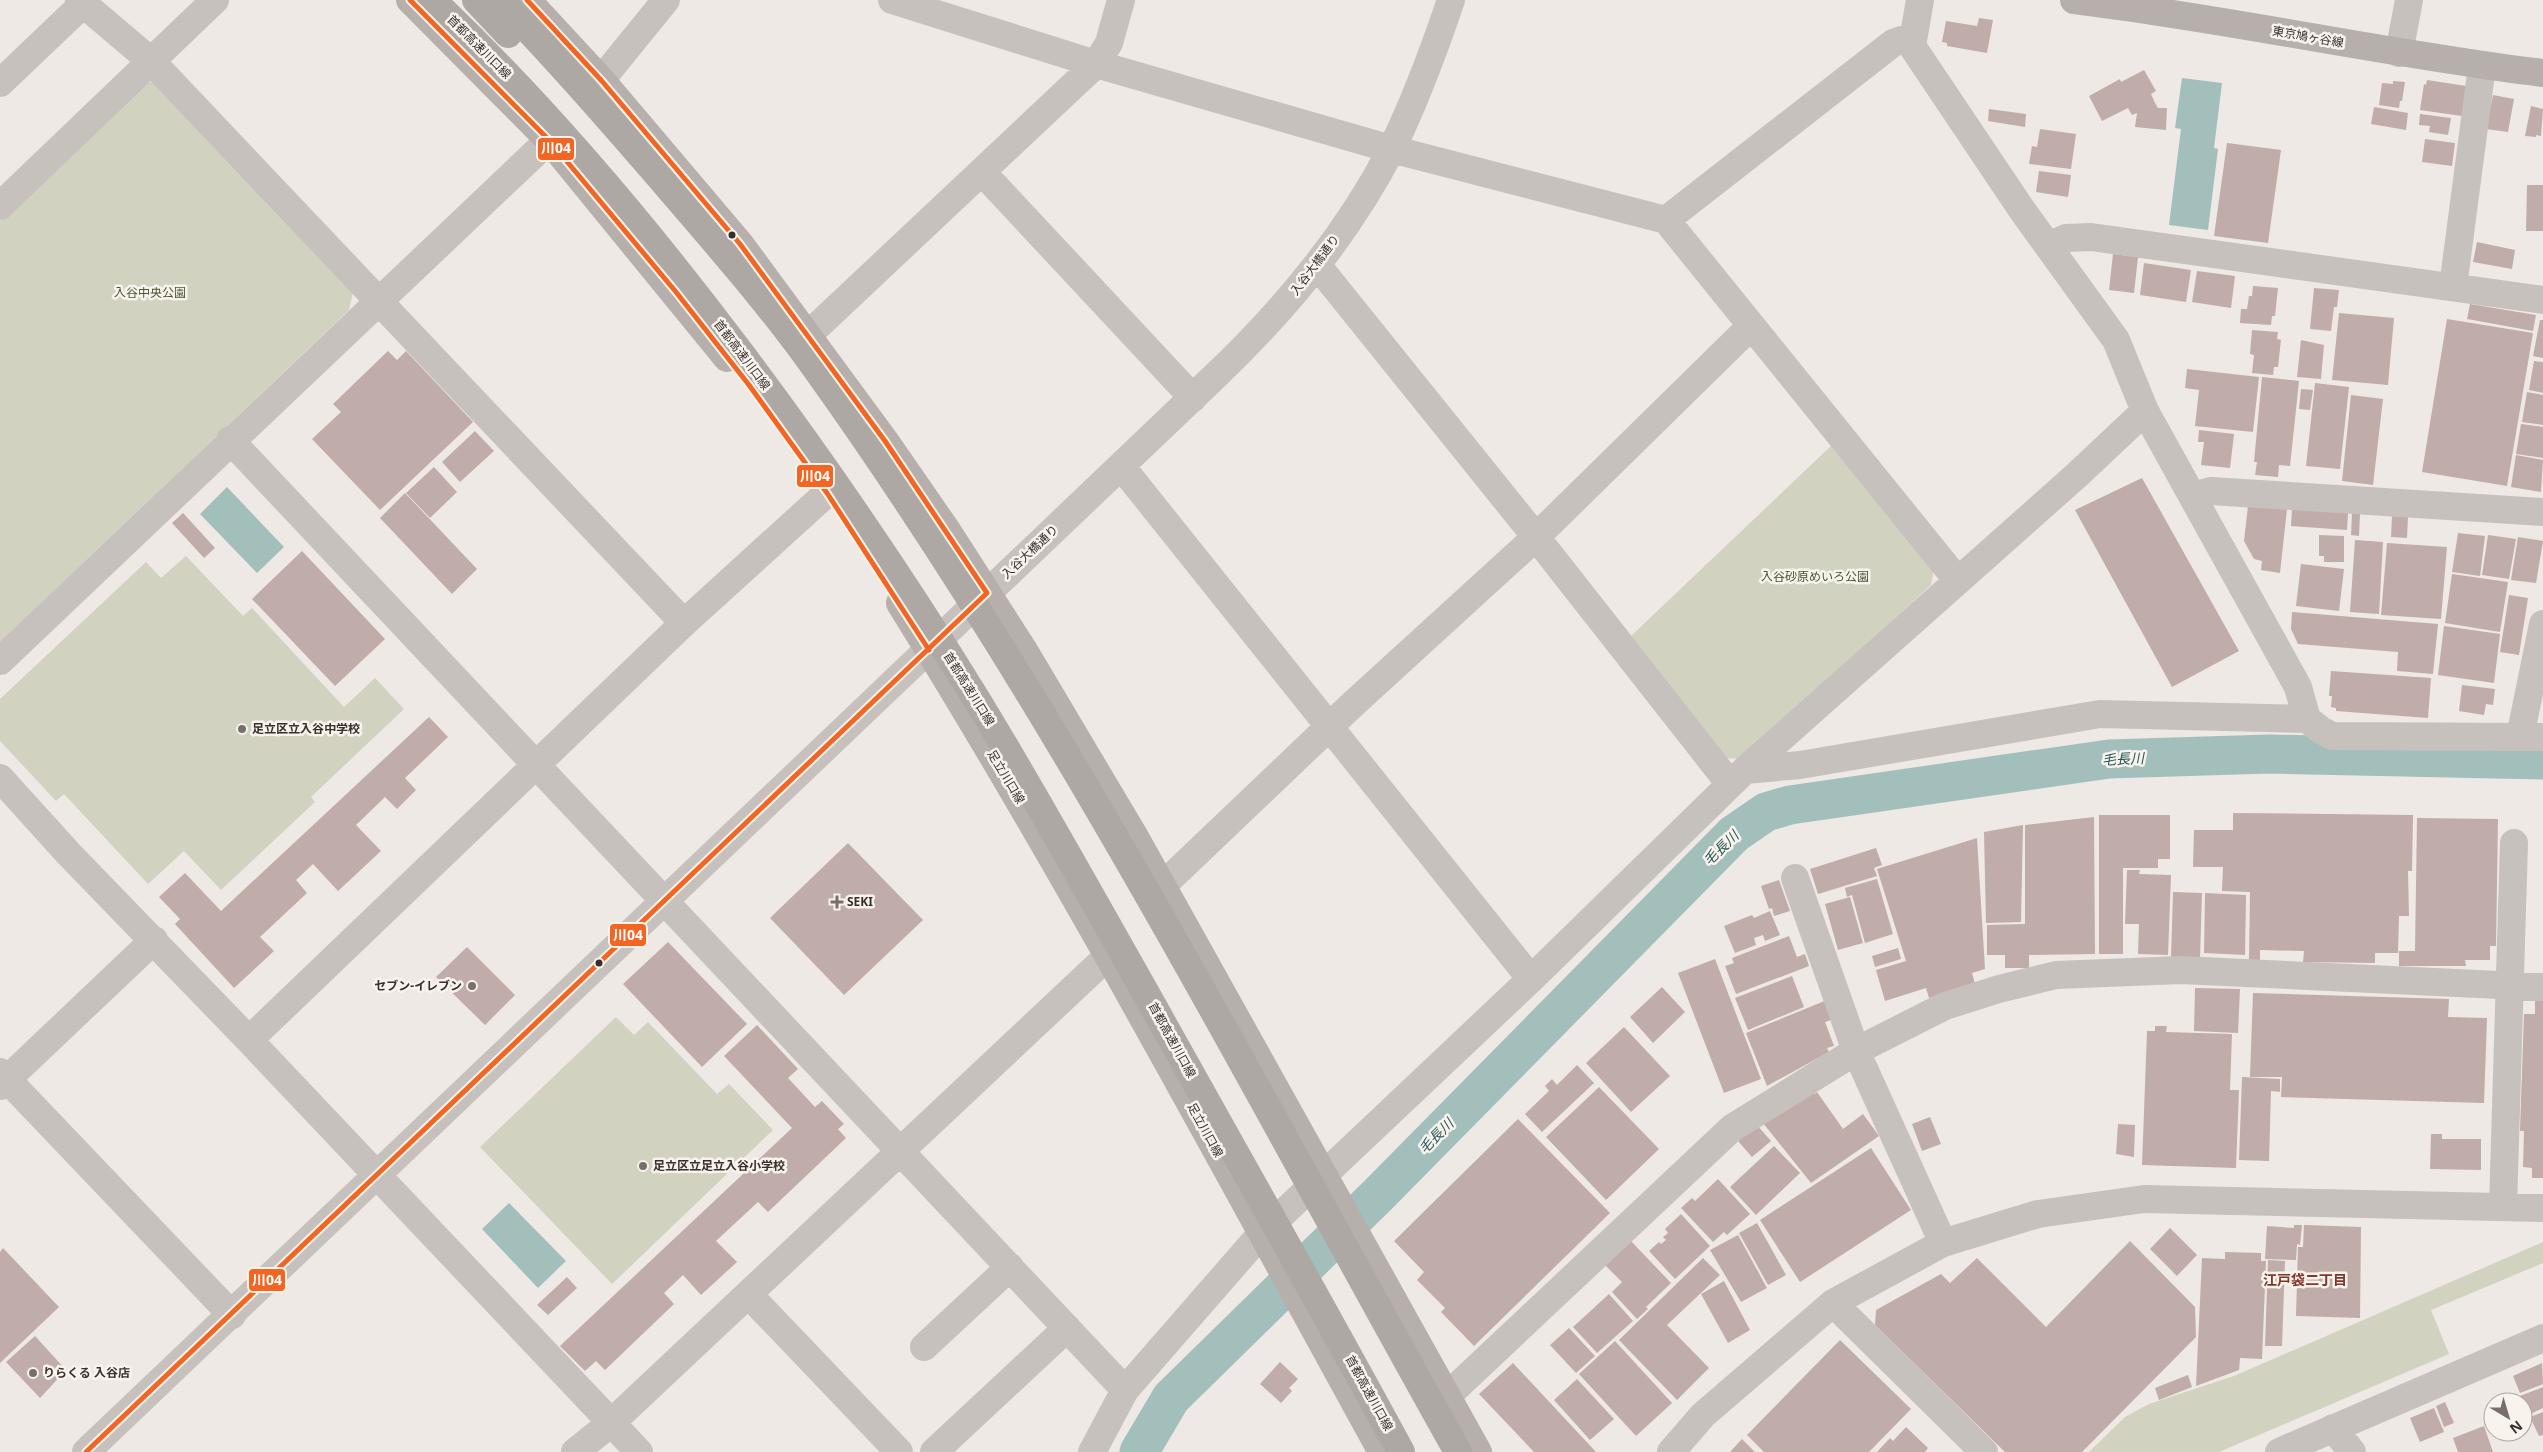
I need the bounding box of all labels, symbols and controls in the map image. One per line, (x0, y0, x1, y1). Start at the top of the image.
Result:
street label: 首都高速川口線 (444, 11, 515, 82)
street label: 東京鳩ヶ谷線 (2271, 22, 2345, 51)
line badge: 川04 (537, 137, 575, 161)
text: 川04 (541, 138, 571, 157)
unlabelled marker (727, 230, 737, 240)
street label: 入谷大橋通り (1286, 231, 1343, 299)
park label: 入谷中央公園 (114, 284, 186, 301)
street label: 首都高速川口線 (710, 316, 774, 393)
line badge: 川04 (796, 464, 834, 488)
text: 川04 (800, 466, 830, 485)
street label: 入谷大橋通り (998, 521, 1062, 582)
park label: 入谷砂原めいろ公園 (1761, 568, 1869, 585)
street label: 首都高速川口線 (940, 649, 999, 729)
place label: 足立区立入谷中学校 (252, 720, 360, 737)
marker: 足立区立入谷中学校 (236, 723, 248, 735)
street label: 足立川口線 (984, 747, 1029, 807)
water label: 毛長川 (2102, 748, 2146, 769)
water label: 毛長川 (1699, 825, 1744, 869)
place label: SEKI (847, 893, 873, 910)
marker: SEKI (831, 896, 843, 908)
line badge: 川04 (609, 923, 647, 947)
text: 川04 (613, 925, 643, 944)
unlabelled marker (594, 958, 604, 968)
place label: セブン-イレブン (374, 977, 462, 994)
marker: セブン-イレブン (466, 980, 478, 992)
street label: 首都高速川口線 (1145, 999, 1200, 1081)
street label: 足立川口線 (1183, 1099, 1227, 1160)
water label: 毛長川 (1414, 1113, 1459, 1157)
place label: 足立区立足立入谷小学校 (653, 1157, 785, 1174)
marker: 足立区立足立入谷小学校 (637, 1160, 649, 1172)
line badge: 川04 (248, 1268, 286, 1292)
text: 川04 (252, 1270, 282, 1289)
district label: 江戸袋二丁目 (2263, 1270, 2347, 1289)
street label: 首都高速川口線 (1342, 1352, 1397, 1434)
place label: りらくる 入谷店 (43, 1364, 130, 1381)
marker: りらくる 入谷店 (27, 1367, 39, 1379)
north arrow (2483, 1392, 2533, 1442)
text: N (2506, 1417, 2527, 1439)

